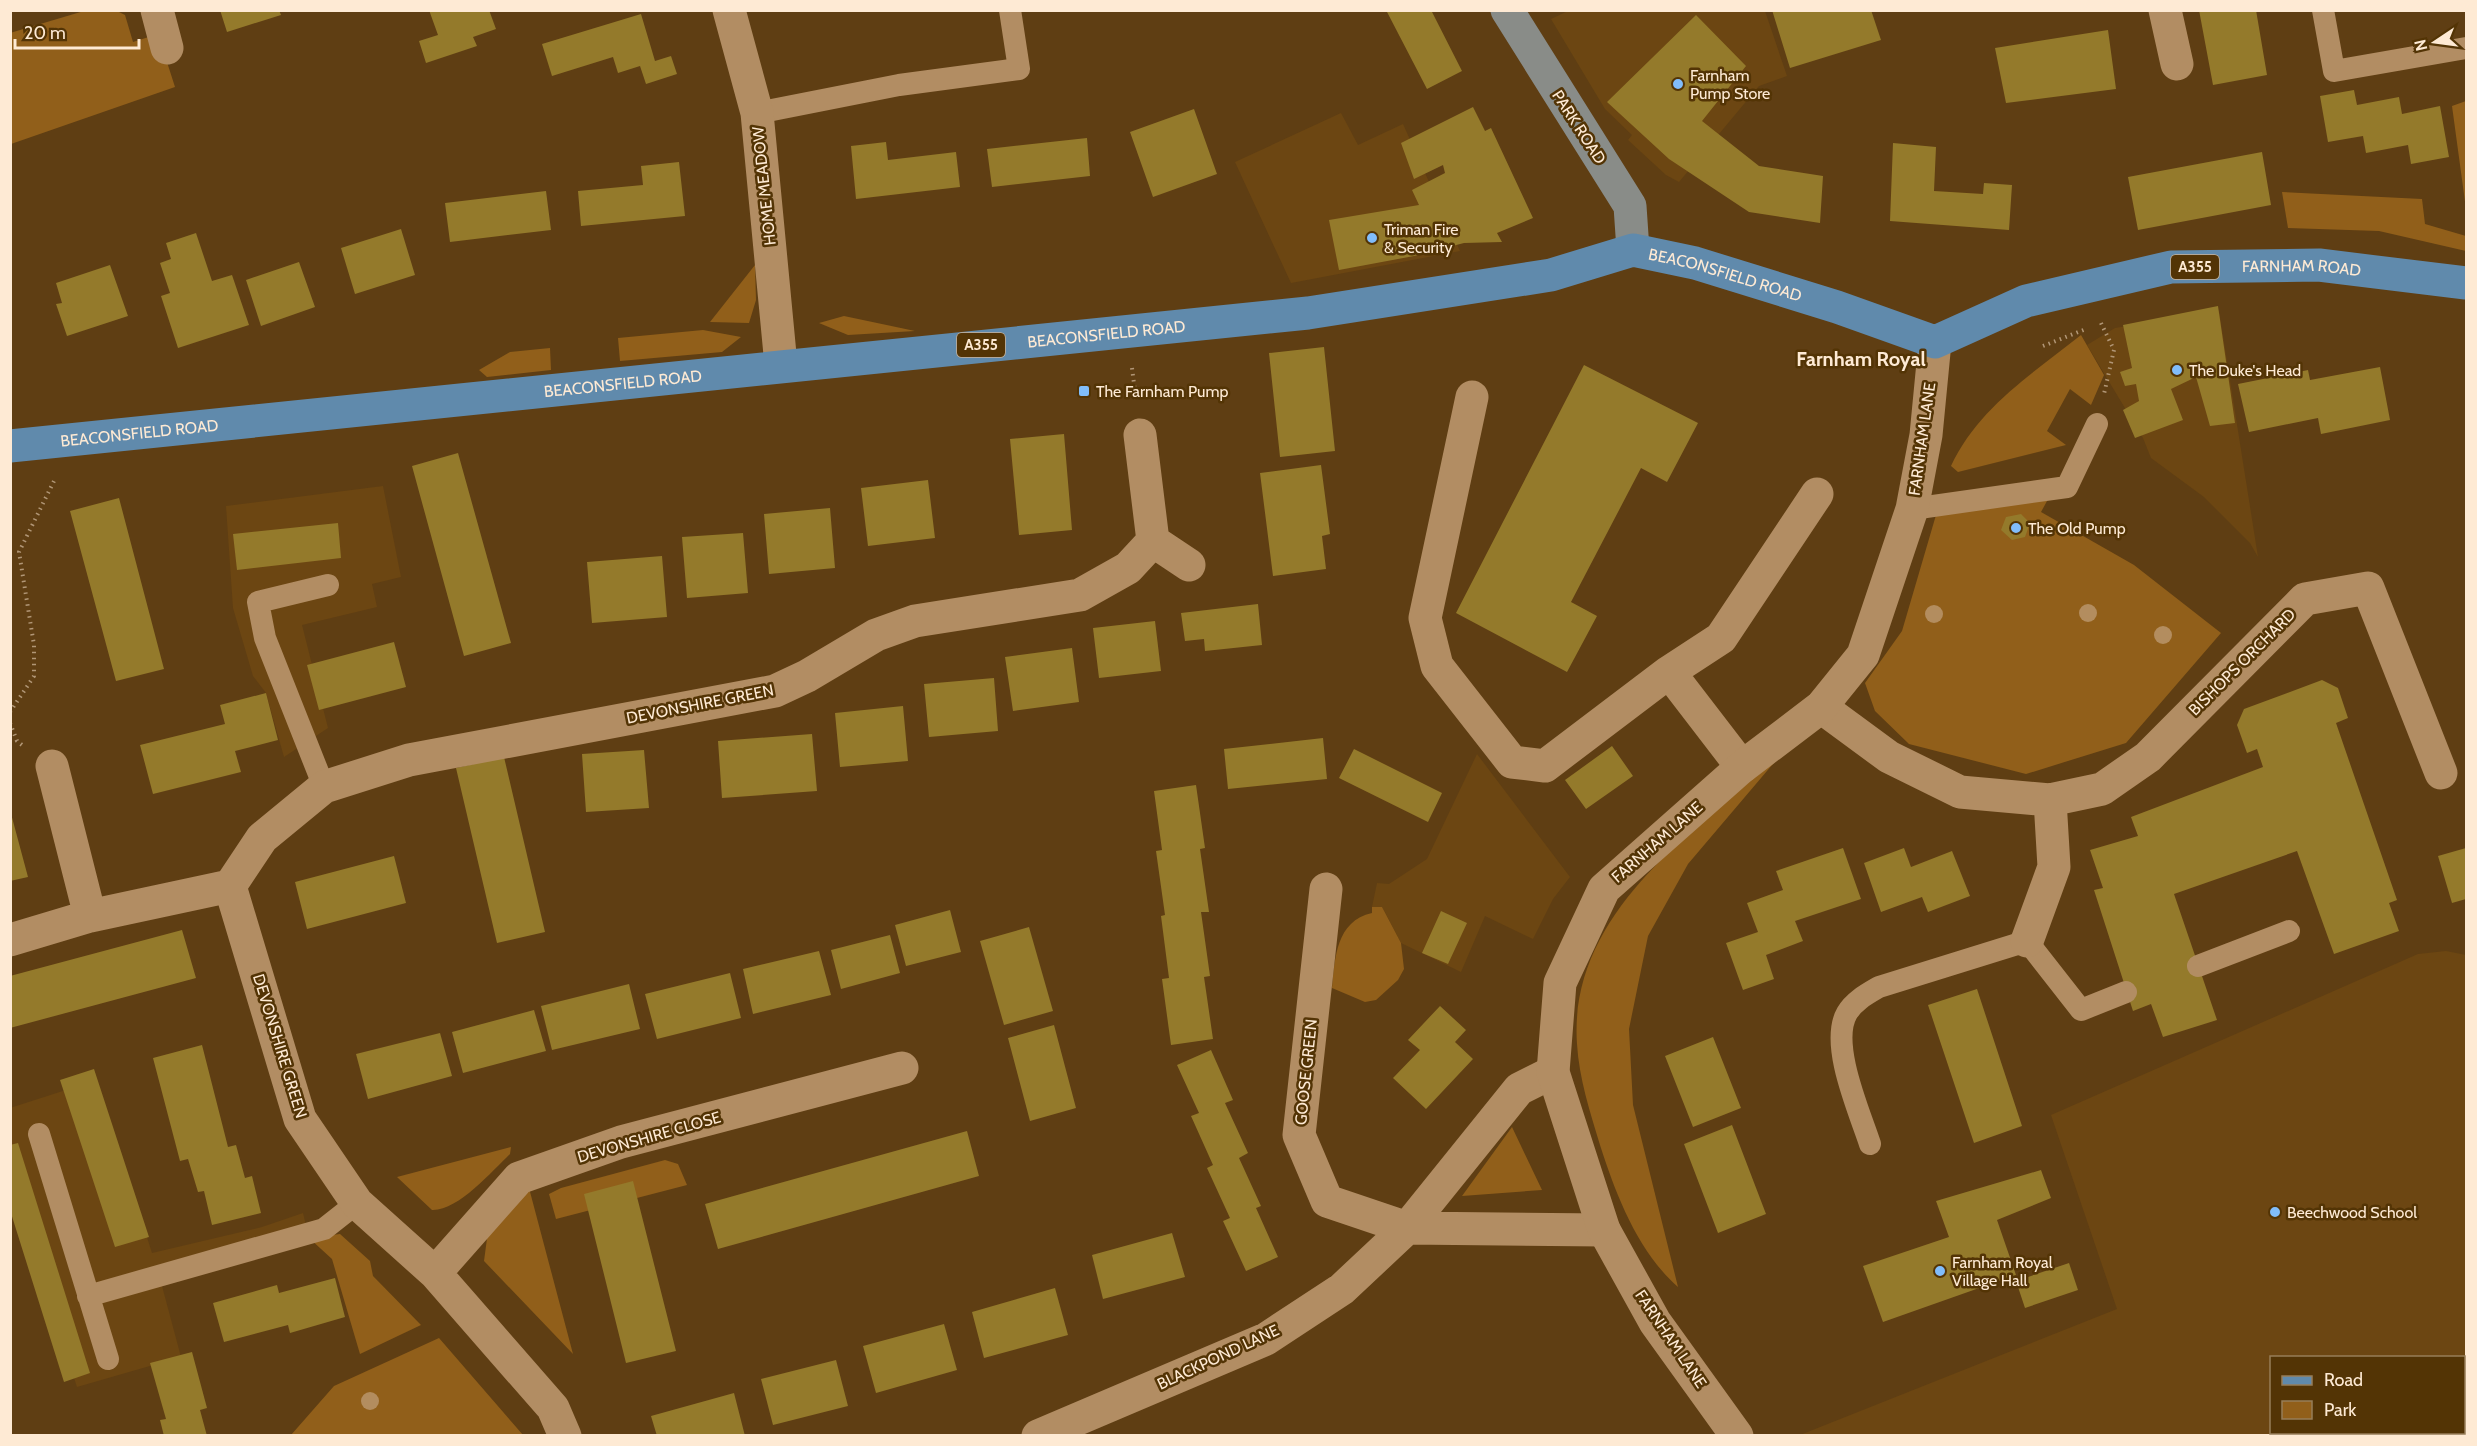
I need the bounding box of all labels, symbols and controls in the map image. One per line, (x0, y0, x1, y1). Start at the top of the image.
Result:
scale bar (15, 12, 140, 50)
north arrow (2405, 12, 2465, 72)
text: 20 m (24, 22, 66, 44)
text: N (2410, 38, 2431, 53)
place label: Farnham Pump Store (1690, 66, 1770, 103)
marker: Farnham Pump Store (1671, 77, 1685, 91)
street label: PARK ROAD (1548, 87, 1610, 167)
street label: HOME MEADOW (748, 125, 780, 246)
place label: Triman Fire & Security (1384, 220, 1459, 257)
marker: Triman Fire & Security (1365, 231, 1379, 245)
street label: BEACONSFIELD ROAD (1647, 244, 1804, 305)
road number: A355 (2171, 255, 2219, 279)
street label: FARNHAM ROAD (2242, 255, 2362, 280)
street label: BEACONSFIELD ROAD (1026, 316, 1186, 351)
road number: A355 (957, 333, 1005, 357)
district label: Farnham Royal (1796, 347, 1926, 371)
place label: The Duke's Head (2189, 361, 2301, 380)
marker: The Duke's Head (2170, 363, 2184, 377)
street label: BEACONSFIELD ROAD (543, 366, 703, 401)
street label: FARNHAM LANE (1905, 381, 1939, 497)
place label: The Farnham Pump (1096, 382, 1228, 401)
marker: The Farnham Pump (1077, 384, 1091, 398)
street label: BEACONSFIELD ROAD (59, 415, 219, 450)
place label: The Old Pump (2028, 519, 2126, 538)
marker: The Old Pump (2009, 521, 2023, 535)
street label: BISHOPS ORCHARD (2185, 605, 2299, 719)
street label: DEVONSHIRE GREEN (625, 680, 775, 728)
street label: FARNHAM LANE (1608, 797, 1706, 887)
street label: DEVONSHIRE GREEN (249, 972, 311, 1120)
street label: GOOSE GREEN (1291, 1018, 1321, 1126)
street label: DEVONSHIRE CLOSE (575, 1107, 723, 1167)
place label: Beechwood School (2287, 1203, 2417, 1222)
marker: Beechwood School (2268, 1205, 2282, 1219)
place label: Farnham Royal Village Hall (1952, 1253, 2053, 1290)
marker: Farnham Royal Village Hall (1933, 1264, 1947, 1278)
street label: FARNHAM LANE (1631, 1286, 1711, 1392)
street label: BLACKPOND LANE (1154, 1320, 1282, 1394)
legend (2270, 1356, 2465, 1434)
text: Road (2324, 1369, 2363, 1391)
text: Park (2324, 1399, 2357, 1421)

